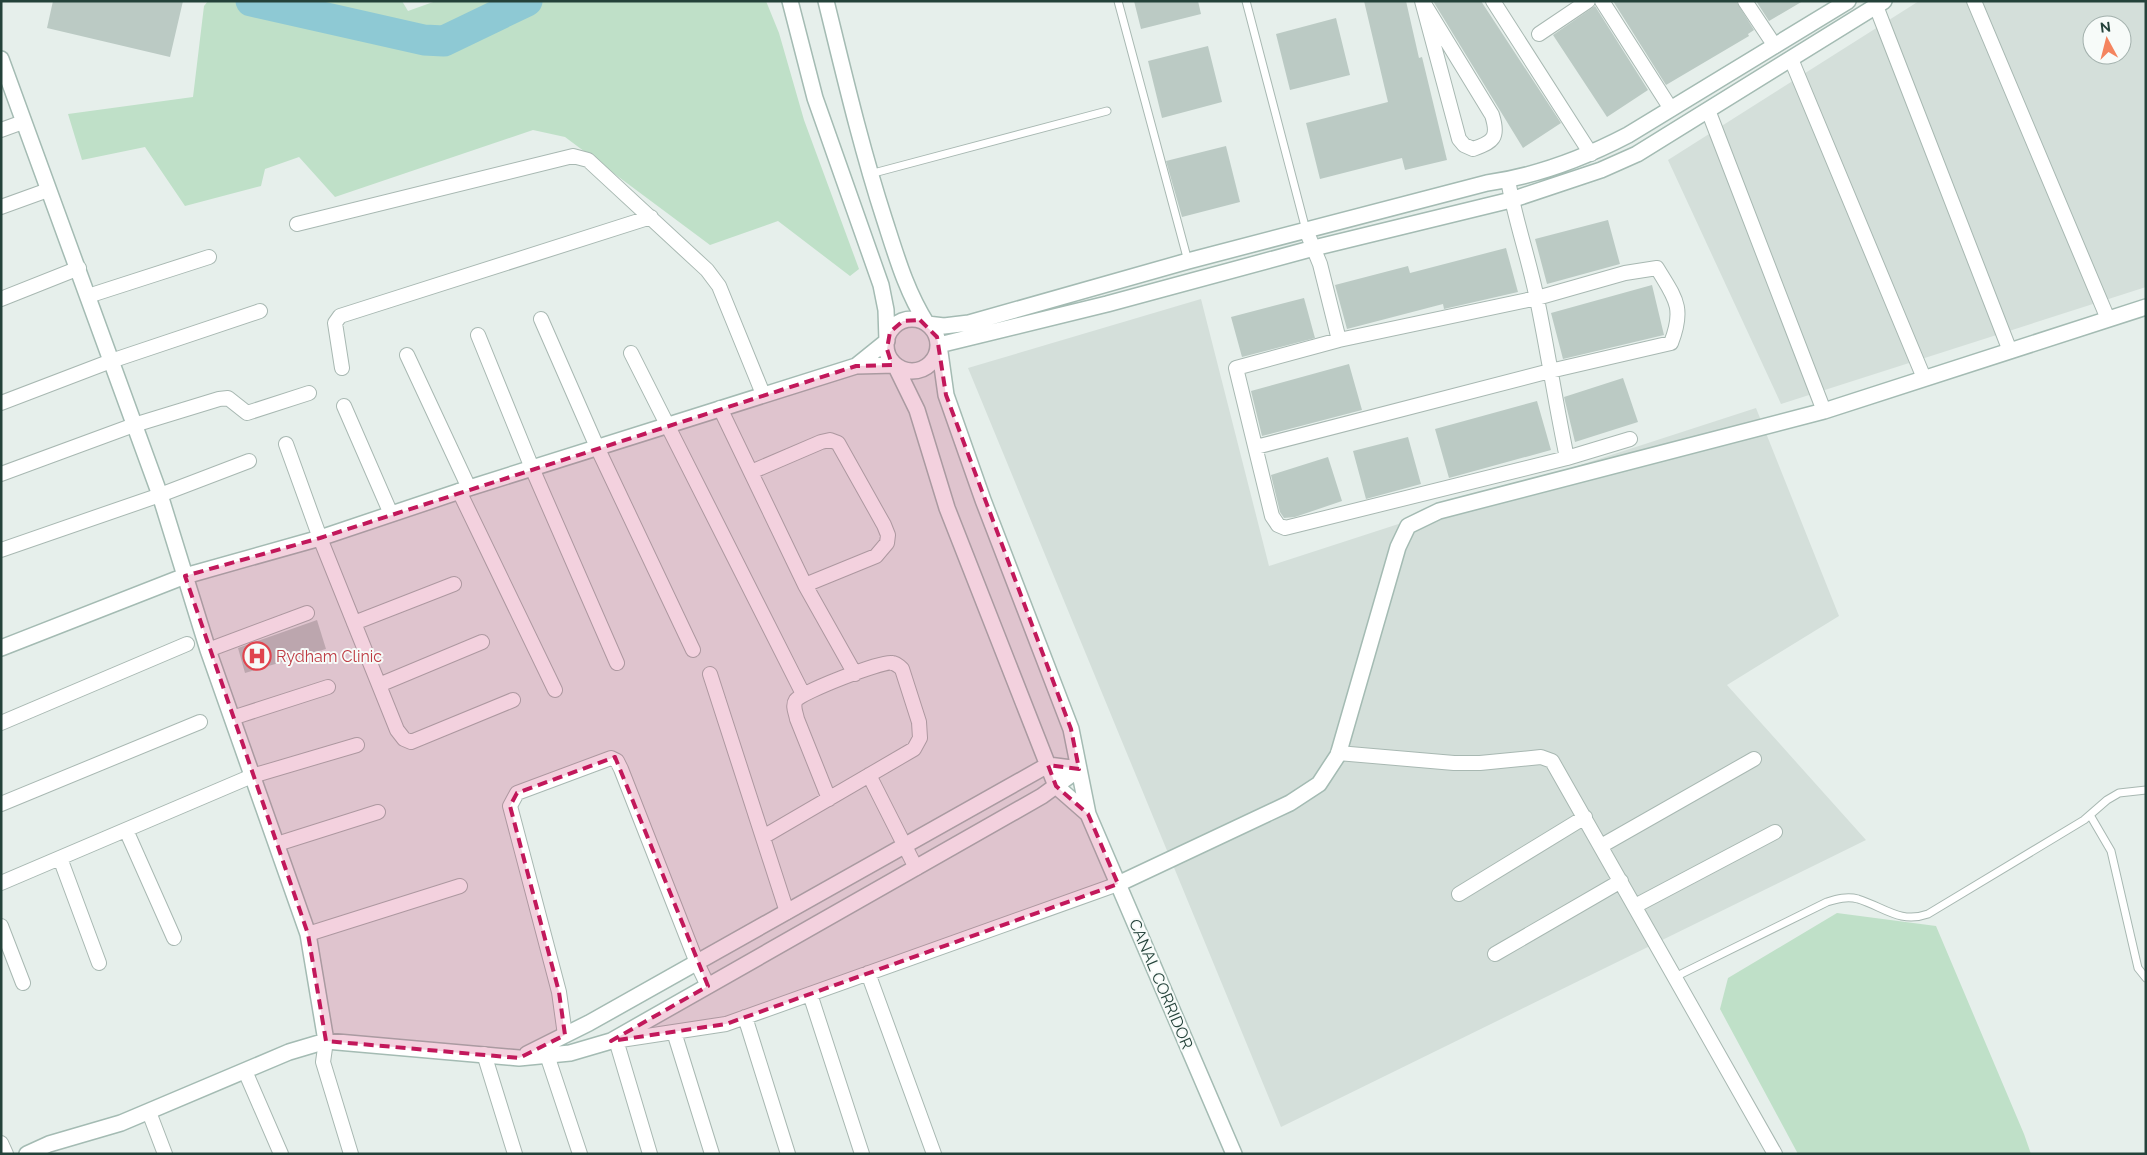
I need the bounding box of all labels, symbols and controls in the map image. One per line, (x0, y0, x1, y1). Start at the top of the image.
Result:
north arrow (2082, 15, 2132, 65)
text: N (2099, 19, 2112, 36)
hospital icon: Rydham Clinic (242, 641, 272, 671)
place label: Rydham Clinic (276, 647, 382, 666)
street label: CANAL CORRIDOR (1125, 916, 1197, 1052)

